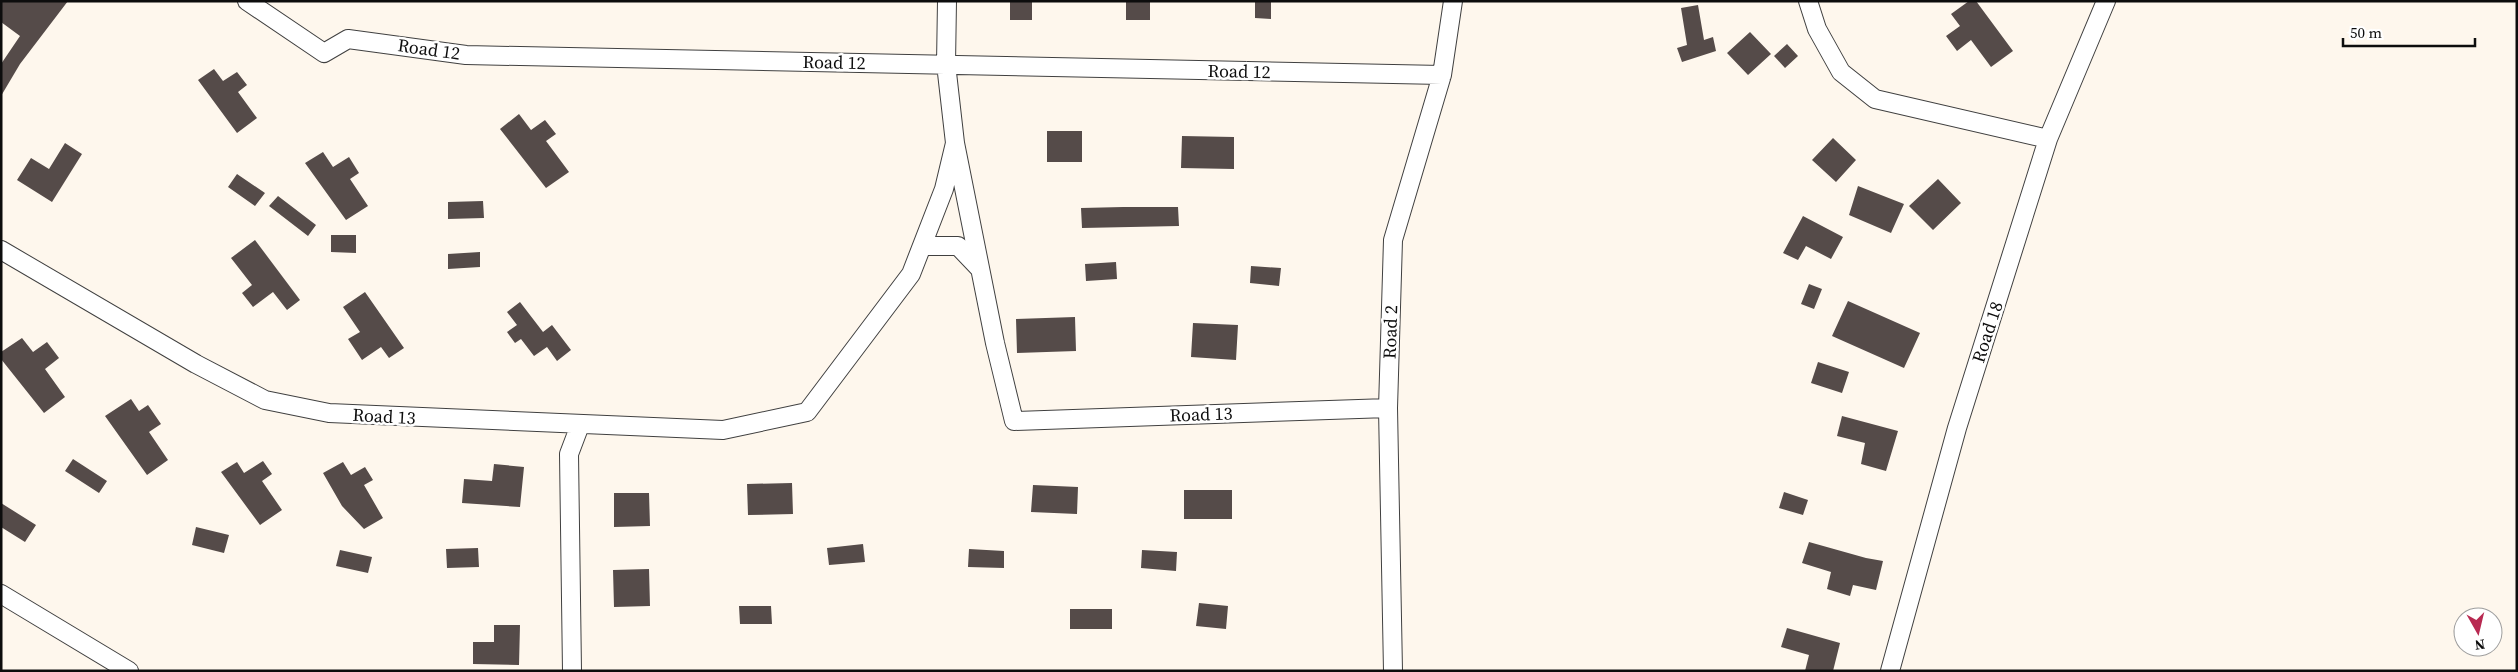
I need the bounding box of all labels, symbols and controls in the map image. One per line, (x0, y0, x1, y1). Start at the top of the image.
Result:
scale bar (2343, 15, 2476, 47)
text: 50 m (2350, 22, 2382, 43)
street label: Road 12 (396, 32, 462, 66)
street label: Road 12 (802, 49, 866, 75)
street label: Road 12 (1207, 58, 1271, 84)
street label: Road 18 (1965, 298, 2009, 366)
street label: Road 2 (1377, 305, 1403, 359)
street label: Road 13 (1169, 400, 1233, 428)
street label: Road 13 (352, 402, 416, 430)
north arrow (2453, 607, 2503, 657)
text: N (2473, 634, 2486, 655)

